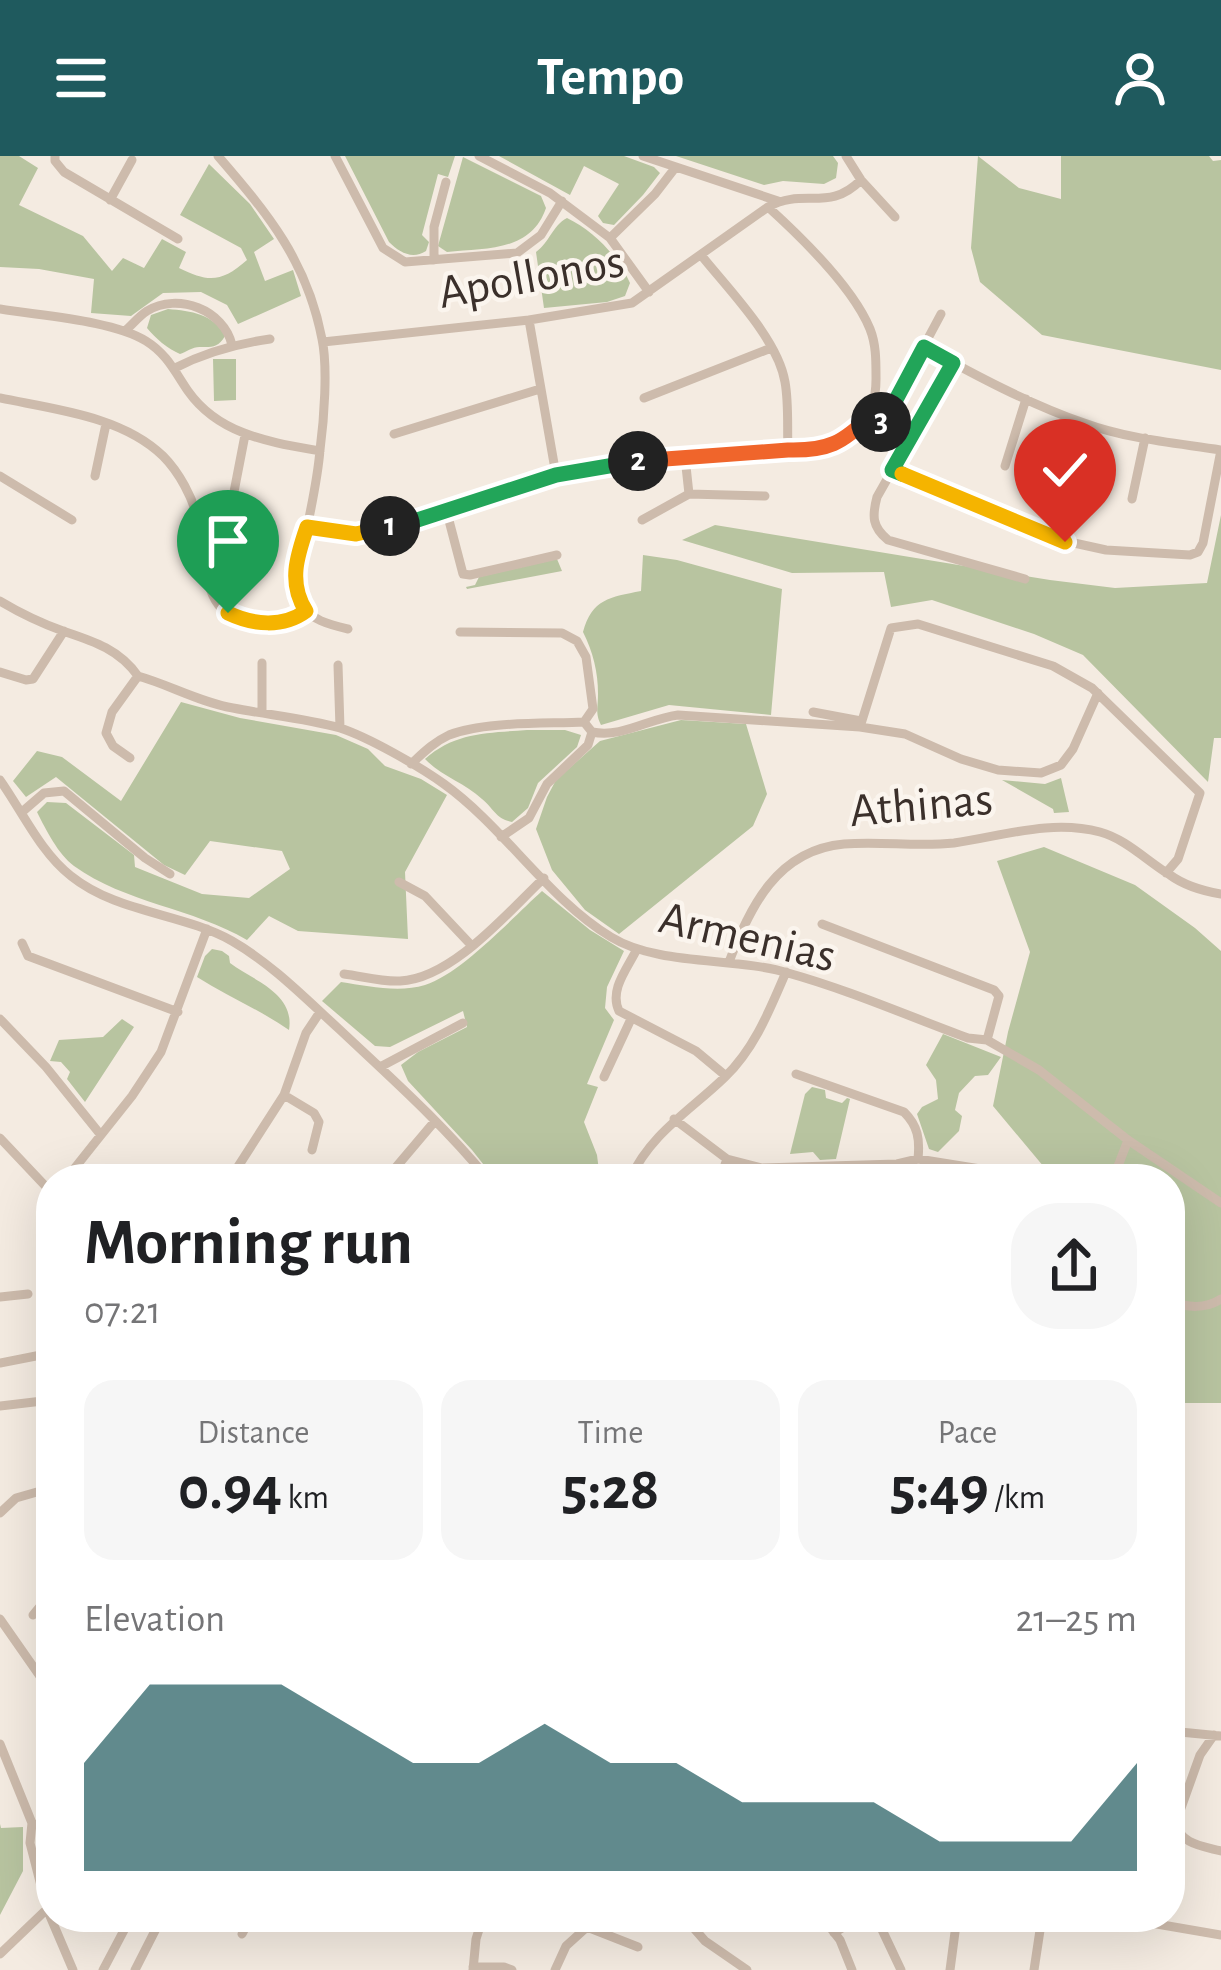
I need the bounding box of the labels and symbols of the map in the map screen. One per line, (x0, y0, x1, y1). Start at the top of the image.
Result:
street label: Apollonos (435, 238, 628, 318)
pin: 3 (851, 392, 911, 452)
pin (1014, 419, 1116, 542)
pin: 2 (608, 431, 668, 491)
pin (177, 490, 279, 613)
pin: 1 (360, 496, 420, 556)
street label: Athinas (848, 776, 995, 836)
street label: Armenias (654, 894, 840, 982)

